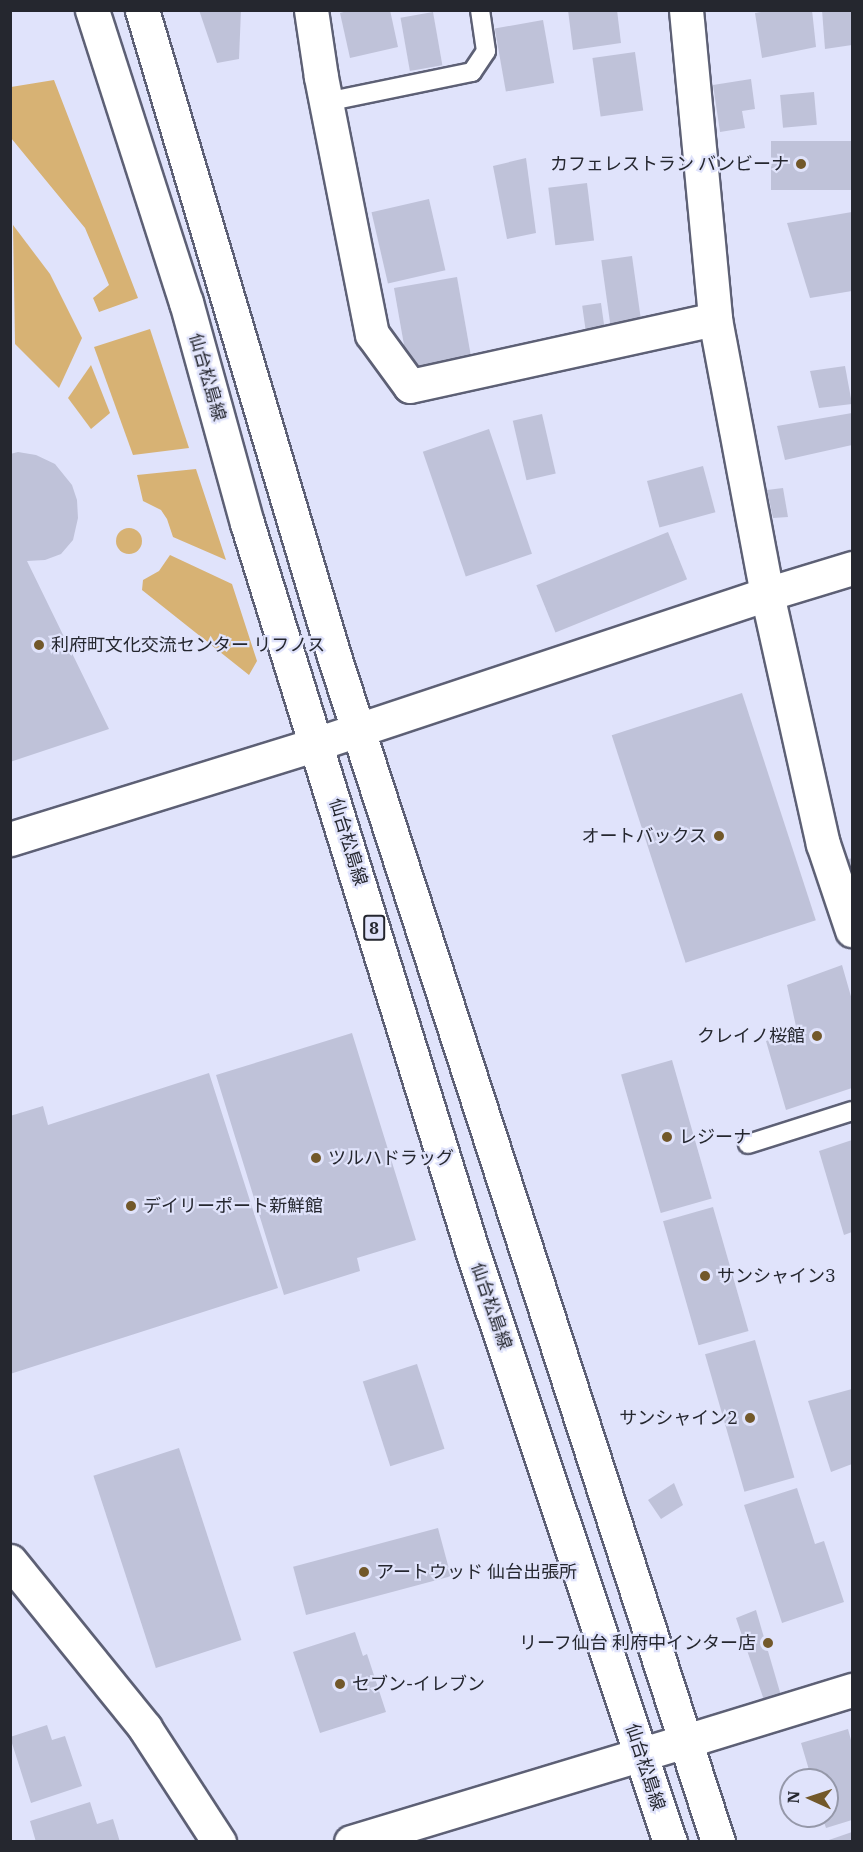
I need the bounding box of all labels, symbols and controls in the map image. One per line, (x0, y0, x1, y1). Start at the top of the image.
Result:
place label: カフェレストラン バンビーナ (551, 153, 789, 175)
marker: カフェレストラン バンビーナ (794, 157, 808, 171)
street label: 仙台松島線 (184, 331, 230, 423)
place label: 利府町文化交流センター リフノス (51, 634, 325, 656)
marker: 利府町文化交流センター リフノス (32, 638, 46, 652)
street label: 仙台松島線 (325, 796, 371, 888)
place label: オートバックス (581, 825, 707, 847)
marker: オートバックス (712, 829, 726, 843)
road number: 8 (362, 915, 386, 941)
place label: クレイノ桜館 (697, 1025, 805, 1047)
marker: クレイノ桜館 (810, 1029, 824, 1043)
place label: レジーナ (679, 1126, 751, 1148)
marker: レジーナ (660, 1130, 674, 1144)
place label: ツルハドラッグ (328, 1147, 454, 1169)
marker: ツルハドラッグ (309, 1151, 323, 1165)
place label: デイリーポート新鮮館 (143, 1195, 323, 1217)
marker: デイリーポート新鮮館 (124, 1199, 138, 1213)
street label: 仙台松島線 (466, 1260, 516, 1352)
place label: サンシャイン3 (717, 1265, 836, 1287)
marker: サンシャイン3 (698, 1269, 712, 1283)
place label: サンシャイン2 (619, 1407, 738, 1429)
marker: サンシャイン2 (743, 1411, 757, 1425)
place label: アートウッド 仙台出張所 (376, 1561, 577, 1583)
marker: アートウッド 仙台出張所 (357, 1565, 371, 1579)
place label: リーフ仙台 利府中インター店 (518, 1632, 756, 1654)
marker: リーフ仙台 利府中インター店 (761, 1636, 775, 1650)
place label: セブン-イレブン (352, 1673, 485, 1695)
marker: セブン-イレブン (333, 1677, 347, 1691)
street label: 仙台松島線 (621, 1721, 669, 1813)
north arrow (779, 1768, 839, 1828)
text: N (783, 1790, 803, 1804)

